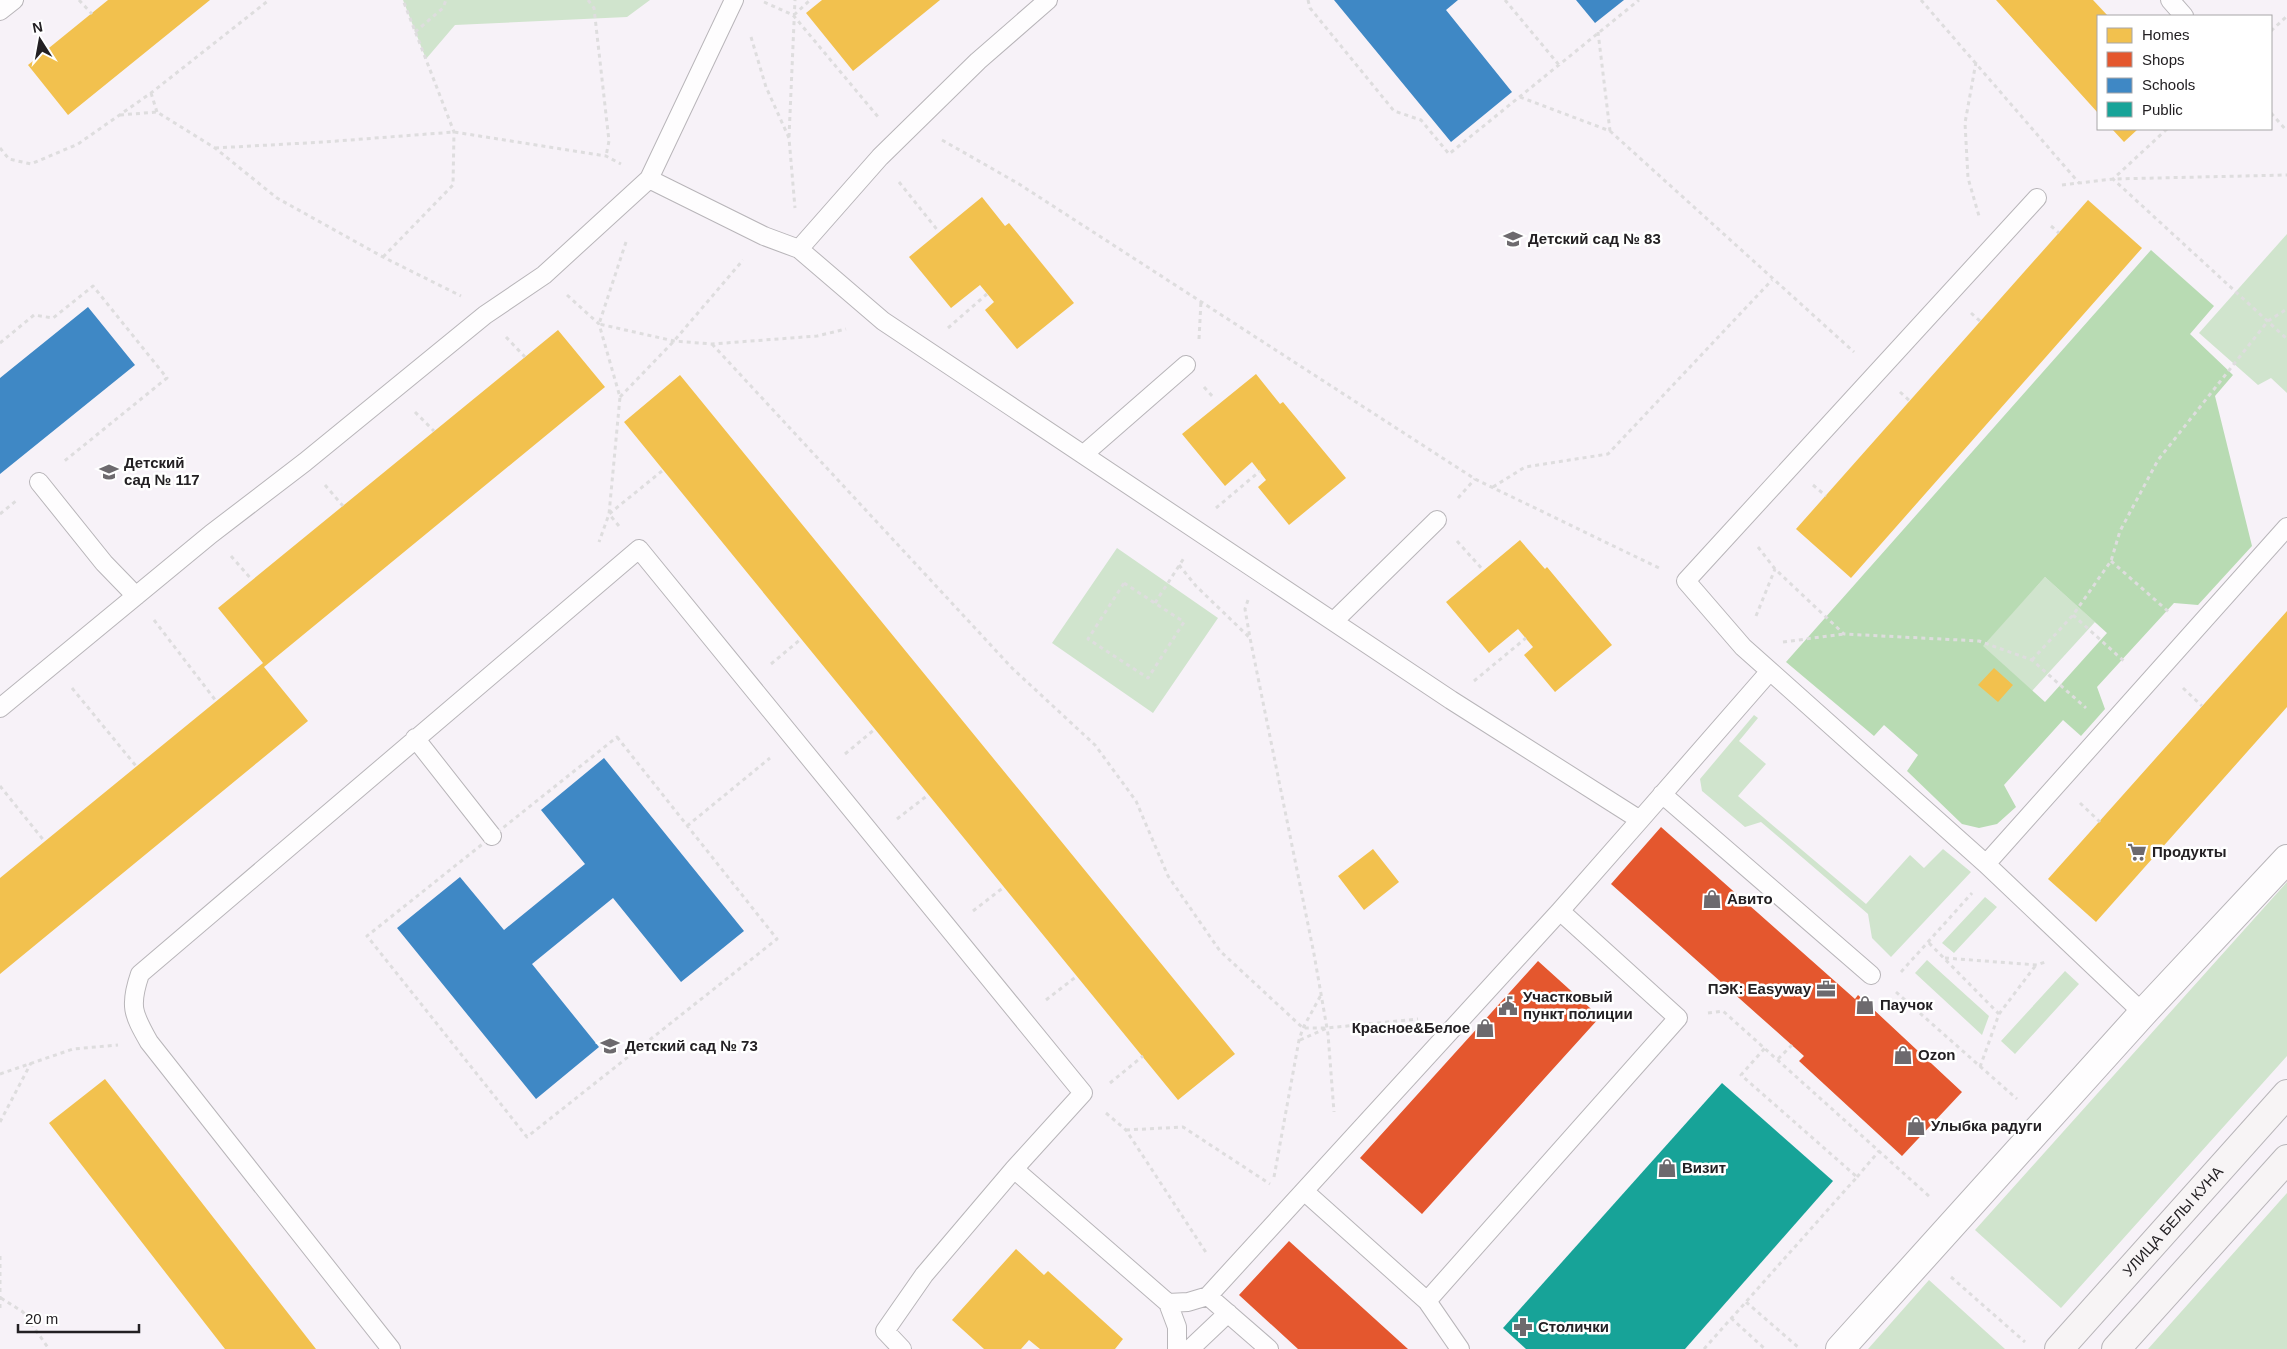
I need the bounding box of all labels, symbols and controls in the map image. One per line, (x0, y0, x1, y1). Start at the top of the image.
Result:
north arrow (15, 15, 65, 65)
legend (2097, 15, 2272, 130)
text: N (31, 18, 44, 36)
text: Homes (2142, 26, 2190, 43)
text: Shops (2142, 51, 2185, 68)
text: Schools (2142, 76, 2195, 93)
text: Public (2142, 101, 2183, 118)
school or university icon: Детский сад № 83 (1502, 228, 1524, 250)
place label: Детский сад № 83 (1528, 230, 1661, 247)
place label: Детский сад № 117 (124, 454, 200, 488)
school or university icon: Детский сад № 117 (98, 461, 120, 483)
supermarket icon: Продукты (2126, 841, 2148, 863)
place label: Продукты (2152, 843, 2227, 860)
shop icon: Авито (1701, 888, 1723, 910)
place label: Авито (1727, 890, 1773, 907)
office icon: ПЭК: Easyway (1815, 978, 1837, 1000)
place label: ПЭК: Easyway (1708, 980, 1812, 997)
place label: Участковый пункт полиции (1523, 988, 1633, 1022)
shop icon: Паучок (1854, 994, 1876, 1016)
public building icon: Участковый пункт полиции (1497, 995, 1519, 1017)
place label: Паучок (1880, 996, 1933, 1013)
shop icon: Красное&Белое (1474, 1017, 1496, 1039)
place label: Красное&Белое (1352, 1019, 1470, 1036)
school or university icon: Детский сад № 73 (599, 1035, 621, 1057)
place label: Детский сад № 73 (625, 1037, 758, 1054)
shop icon: Ozon (1892, 1044, 1914, 1066)
place label: Ozon (1918, 1046, 1956, 1063)
shop icon: Улыбка радуги (1905, 1115, 1927, 1137)
place label: Улыбка радуги (1931, 1117, 2042, 1134)
shop icon: Визит (1656, 1157, 1678, 1179)
place label: Визит (1682, 1159, 1726, 1176)
street label: УЛИЦА БЕЛЫ КУНА (2119, 1163, 2226, 1280)
scale bar (18, 1302, 139, 1334)
text: 20 m (25, 1310, 58, 1327)
pharmacy icon: Столички (1512, 1316, 1534, 1338)
place label: Столички (1538, 1318, 1609, 1335)

